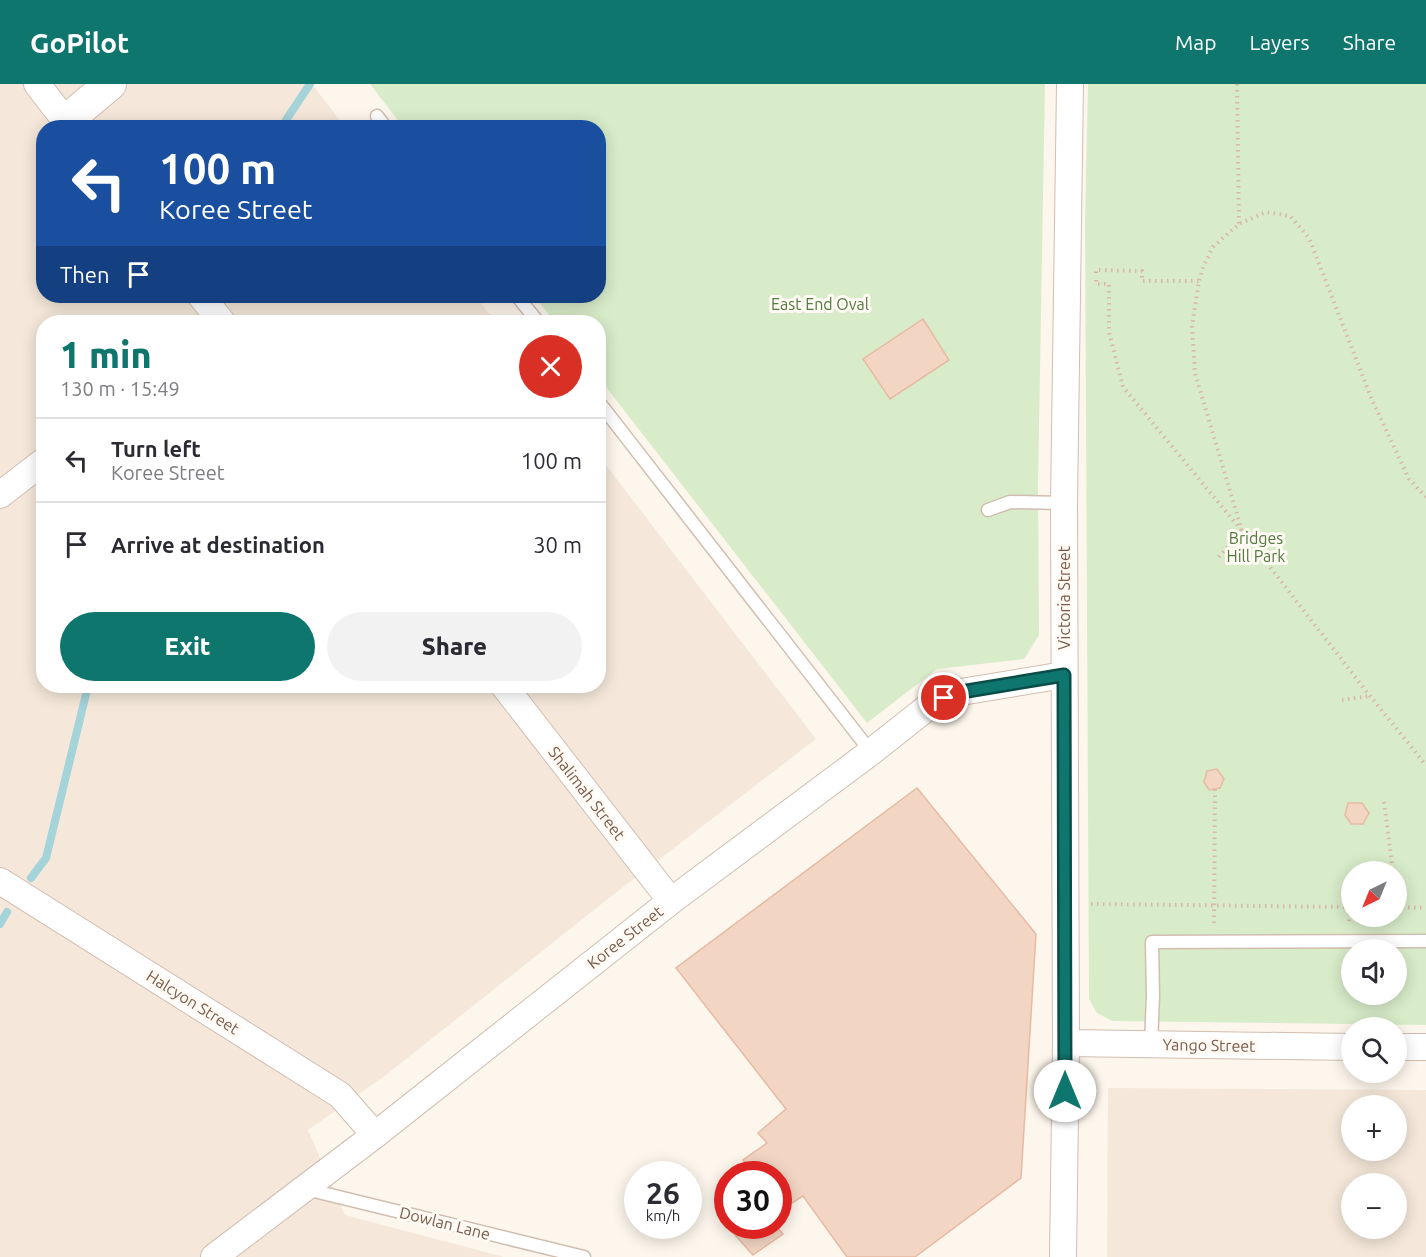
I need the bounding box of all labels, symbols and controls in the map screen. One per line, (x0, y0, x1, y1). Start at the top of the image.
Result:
text: GoPilot (30, 27, 129, 58)
text: Map (1175, 30, 1216, 54)
text: Layers (1249, 30, 1310, 54)
text: Share (1343, 30, 1396, 54)
icon: left (60, 144, 138, 222)
text: 100 m (159, 145, 276, 192)
text: Koree Street (159, 194, 312, 224)
icon: arrive (122, 258, 155, 291)
text: Then (60, 262, 110, 287)
park label: East End Oval (771, 295, 869, 313)
text: 1 min (60, 334, 152, 375)
button: close (519, 335, 582, 398)
text: 130 m · 15:49 (60, 377, 180, 400)
text: Turn left (111, 436, 201, 461)
icon: left (60, 444, 93, 477)
text: 100 m (521, 448, 582, 473)
text: Koree Street (111, 461, 225, 484)
icon: arrive (60, 528, 93, 561)
park label: Bridges Hill Park (1227, 529, 1285, 565)
text: Arrive at destination (111, 532, 325, 557)
text: 30 m (533, 532, 582, 557)
street label: Victoria Street (1055, 545, 1073, 650)
button: Exit (60, 612, 315, 681)
button: Share (327, 612, 582, 681)
pin (918, 672, 969, 723)
icon: arrive (927, 681, 960, 714)
street label: Shalimah Street (545, 743, 629, 844)
north arrow (1341, 861, 1407, 927)
map controls (1341, 861, 1407, 1239)
street label: Koree Street (584, 901, 667, 972)
button: sound (1341, 939, 1407, 1005)
street label: Halcyon Street (143, 966, 243, 1038)
button: search (1341, 1017, 1407, 1083)
street label: Yango Street (1162, 1035, 1256, 1055)
position arrow (1033, 1059, 1097, 1123)
button: + (1341, 1095, 1407, 1161)
speed limit sign: 30 (714, 1161, 792, 1239)
button: − (1341, 1173, 1407, 1239)
text: 26 (646, 1176, 680, 1210)
street label: Dowlan Lane (398, 1203, 492, 1243)
text: km/h (646, 1207, 680, 1224)

